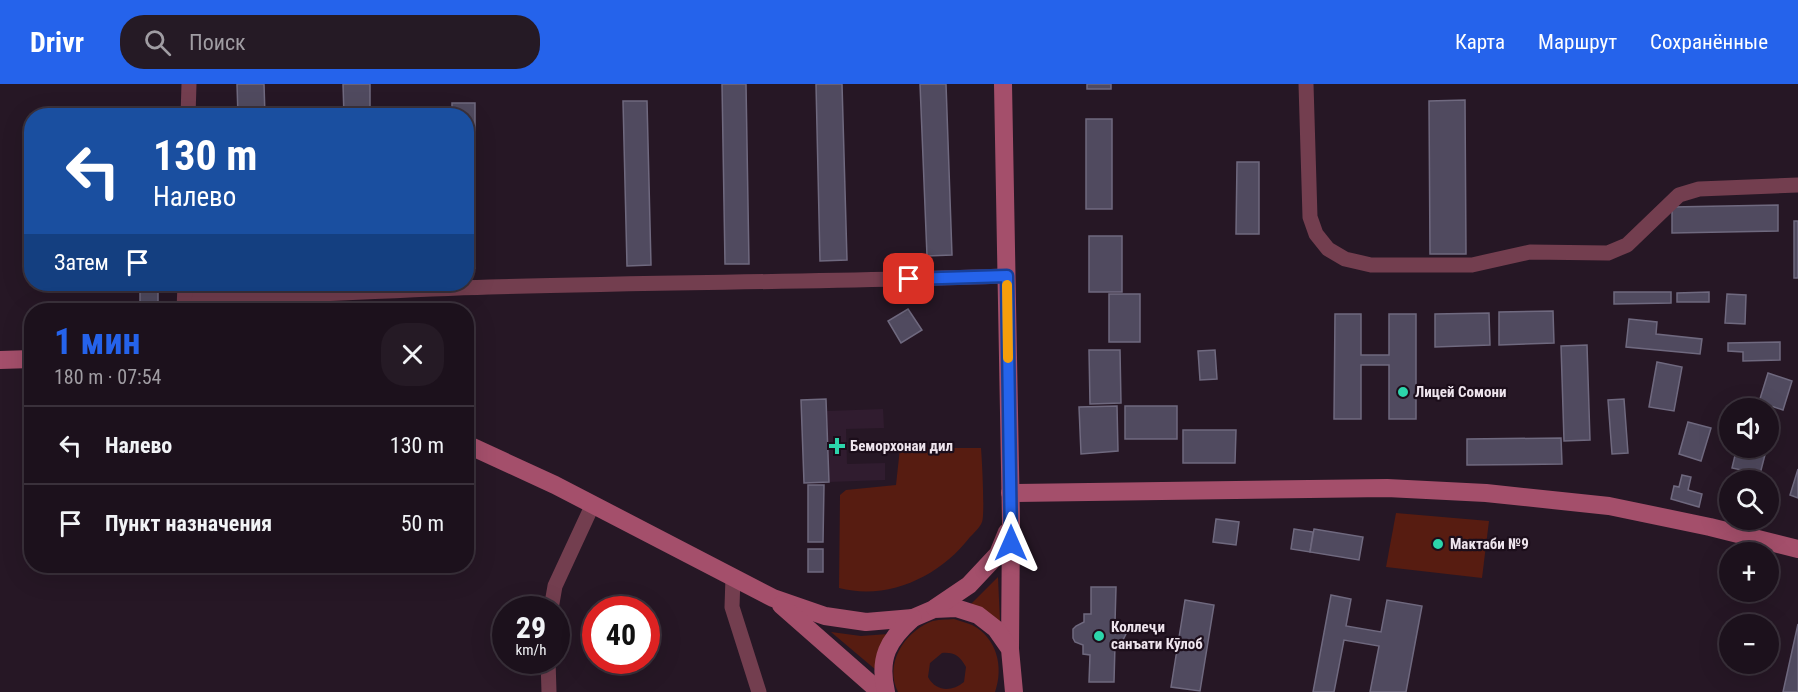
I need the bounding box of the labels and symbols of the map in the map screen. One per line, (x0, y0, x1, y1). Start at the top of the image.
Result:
pin (883, 253, 934, 304)
place label: Лицей Сомони (1415, 383, 1506, 401)
marker: Лицей Сомони (1396, 385, 1410, 399)
marker: Беморхонаи дил (828, 437, 846, 455)
place label: Беморхонаи дил (850, 437, 953, 455)
position arrow (979, 511, 1043, 575)
place label: Мактаби №9 (1450, 535, 1529, 553)
marker: Мактаби №9 (1431, 537, 1445, 551)
speed limit sign: 40 (582, 596, 660, 674)
place label: Коллеҷи санъати Кӯлоб (1111, 618, 1203, 653)
marker: Коллеҷи санъати Кӯлоб (1092, 629, 1106, 643)

